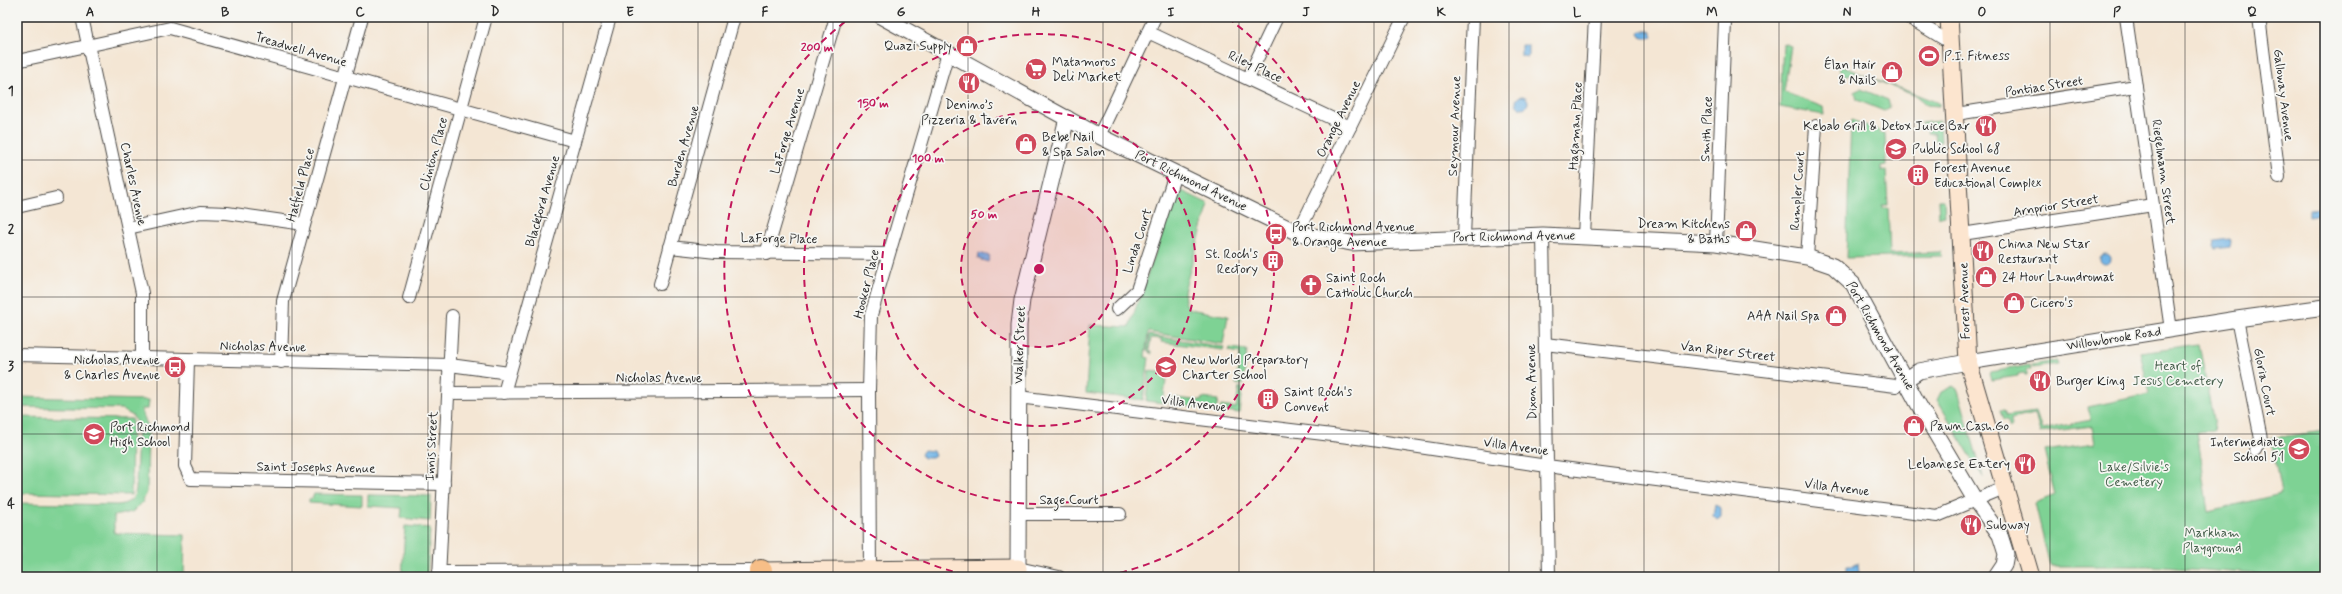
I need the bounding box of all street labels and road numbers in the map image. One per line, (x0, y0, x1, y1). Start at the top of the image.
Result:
street label: Treadwell Avenue (253, 29, 349, 71)
street label: Riley Place (1225, 47, 1285, 87)
street label: Galloway Avenue (2269, 48, 2297, 142)
street label: Pontiac Street (2004, 72, 2084, 102)
street label: Seymour Avenue (1445, 75, 1465, 177)
street label: Orange Avenue (1313, 77, 1366, 161)
street label: Hagaman Place (1565, 81, 1589, 171)
street label: LaForge Avenue (767, 86, 809, 176)
street label: Smith Place (1697, 96, 1717, 162)
street label: Burden Avenue (664, 103, 704, 189)
street label: Clinton Place (416, 115, 452, 193)
street label: Riegelmann Street (2145, 118, 2179, 226)
street label: Charles Avenue (116, 141, 150, 227)
street label: Hatfield Place (283, 146, 319, 224)
street label: Port Richmond Avenue (1132, 146, 1250, 216)
street label: Rumpler Court (1787, 151, 1809, 231)
street label: Blackford Avenue (522, 153, 566, 249)
street label: Arnprior Street (2012, 191, 2100, 221)
street label: Linda Court (1120, 207, 1156, 275)
street label: Port Richmond Avenue (1453, 227, 1576, 247)
street label: LaForge Place (740, 230, 818, 248)
street label: Hooker Place (850, 248, 884, 320)
street label: Forest Avenue (1955, 262, 1975, 340)
street label: Port Richmond Avenue (1842, 279, 1918, 393)
street label: Walker Street (1010, 306, 1030, 384)
street label: Willowbrook Road (2065, 323, 2163, 355)
street label: Nicholas Avenue (220, 338, 306, 356)
street label: Van Riper Street (1680, 338, 1776, 366)
street label: Dixon Avenue (1523, 344, 1541, 420)
street label: Gloria Court (2249, 347, 2279, 417)
street label: Nicholas Avenue (616, 370, 702, 387)
street label: Villa Avenue (1160, 392, 1228, 416)
street label: Innis Street (422, 410, 442, 481)
street label: Villa Avenue (1482, 434, 1550, 460)
street label: Saint Josephs Avenue (257, 458, 375, 478)
street label: Villa Avenue (1803, 476, 1871, 500)
street label: Sage Court (1039, 492, 1099, 511)

